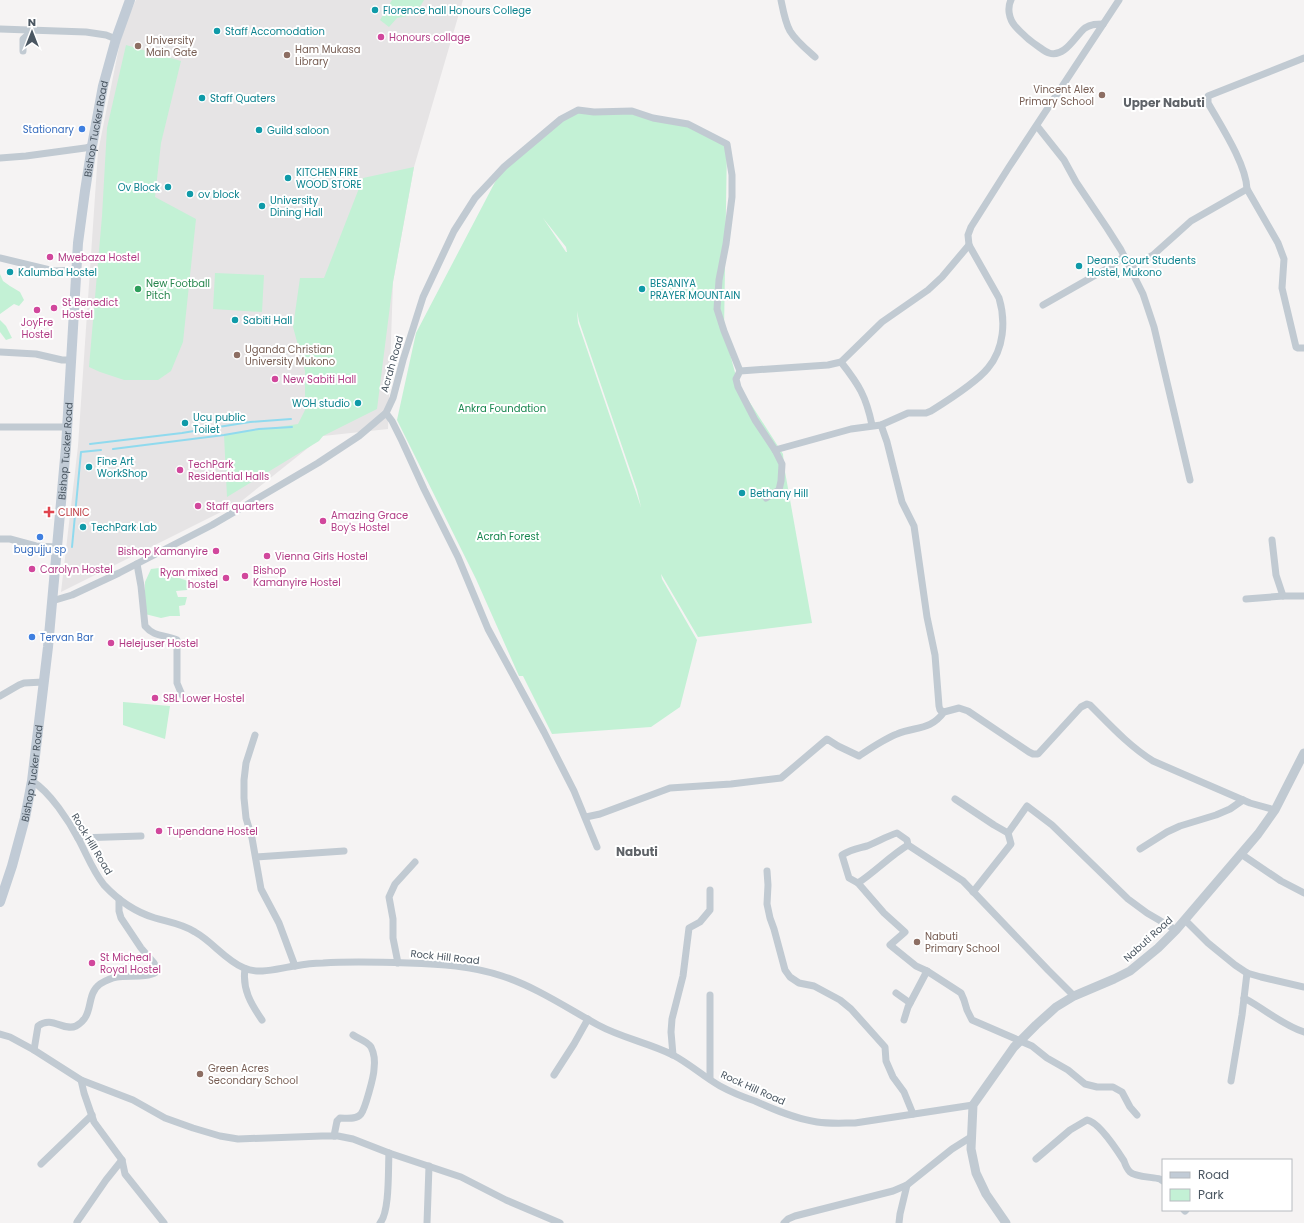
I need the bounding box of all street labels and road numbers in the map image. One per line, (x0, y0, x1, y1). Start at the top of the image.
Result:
street label: Bishop Tucker Road (80, 79, 112, 178)
street label: Acrah Road (377, 334, 407, 394)
street label: Bishop Tucker Road (54, 402, 76, 500)
street label: Bishop Tucker Road (17, 724, 46, 823)
street label: Rock Hill Road (68, 810, 116, 878)
street label: Nabuti Road (1120, 913, 1176, 965)
street label: Rock Hill Road (410, 946, 480, 968)
street label: Rock Hill Road (718, 1067, 788, 1109)

